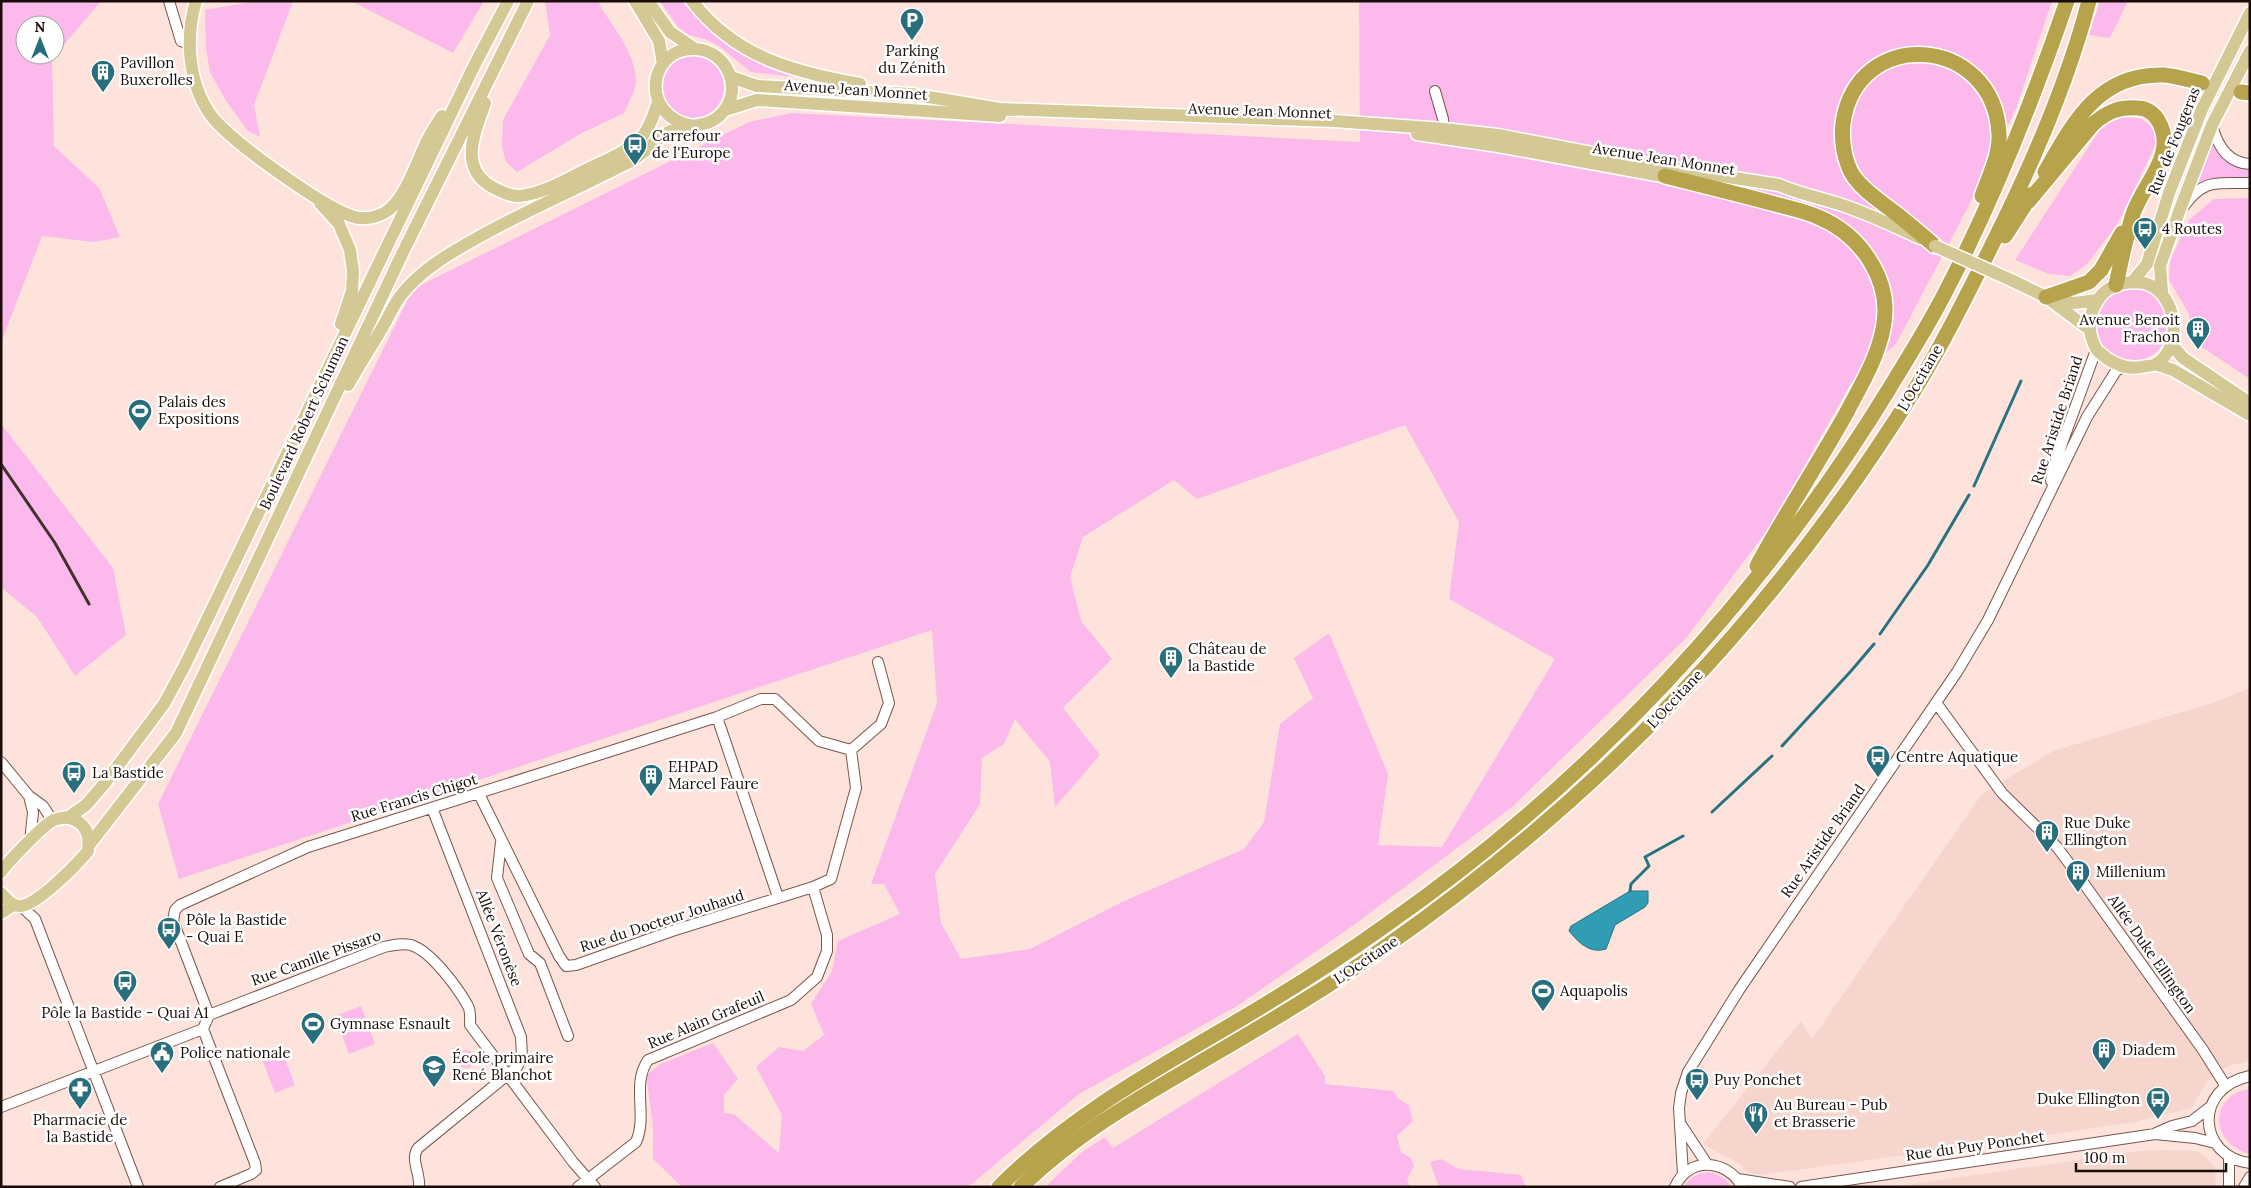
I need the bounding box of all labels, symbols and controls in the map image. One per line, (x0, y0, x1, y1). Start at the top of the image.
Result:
parking icon: Parking du Zénith (899, 7, 925, 41)
north arrow (15, 15, 65, 65)
text: N (35, 18, 46, 36)
place label: Parking du Zénith (878, 41, 946, 77)
place label: Pavillon Buxerolles (120, 53, 193, 89)
building icon: Pavillon Buxerolles (90, 59, 116, 93)
street label: Avenue Jean Monnet (783, 75, 929, 104)
street label: Rue de Fougeras (2143, 84, 2204, 198)
street label: Avenue Jean Monnet (1187, 98, 1332, 123)
place label: Carrefour de l'Europe (652, 126, 731, 162)
bus stop icon: Carrefour de l'Europe (622, 132, 648, 166)
street label: Avenue Jean Monnet (1591, 138, 1737, 179)
bus stop icon: 4 Routes (2132, 216, 2158, 250)
place label: 4 Routes (2162, 219, 2222, 238)
place label: Avenue Benoit Frachon (2079, 310, 2180, 346)
building icon: Avenue Benoit Frachon (2185, 316, 2211, 350)
street label: Boulevard Robert Schuman (255, 333, 352, 513)
street label: L'Occitane (1893, 341, 1946, 414)
street label: Rue Aristide Briand (2027, 353, 2086, 487)
place label: Palais des Expositions (158, 392, 239, 428)
sports icon: Palais des Expositions (127, 398, 153, 432)
place label: Château de la Bastide (1188, 639, 1267, 675)
building icon: Château de la Bastide (1158, 645, 1184, 679)
street label: L'Occitane (1643, 665, 1707, 732)
bus stop icon: Centre Aquatique (1865, 744, 1891, 778)
place label: Centre Aquatique (1896, 747, 2018, 766)
place label: EHPAD Marcel Faure (668, 757, 759, 793)
bus stop icon: La Bastide (61, 760, 87, 794)
place label: La Bastide (92, 763, 164, 782)
building icon: EHPAD Marcel Faure (638, 763, 664, 797)
street label: Rue Francis Chigot (348, 769, 480, 826)
street label: Rue Aristide Briand (1776, 780, 1869, 901)
place label: Rue Duke Ellington (2064, 813, 2131, 849)
building icon: Rue Duke Ellington (2034, 819, 2060, 853)
building icon: Millenium (2065, 859, 2091, 893)
place label: Millenium (2096, 862, 2166, 881)
street label: Rue du Docteur Jouhaud (577, 885, 746, 956)
street label: Allée Véronèse (472, 886, 527, 989)
street label: Allée Duke Ellington (2104, 890, 2201, 1017)
place label: Pôle la Bastide - Quai E (186, 910, 287, 946)
bus stop icon: Pôle la Bastide - Quai E (156, 916, 182, 950)
street label: Rue Camille Pissaro (248, 925, 383, 990)
street label: L'Occitane (1330, 931, 1402, 988)
bus stop icon: Pôle la Bastide - Quai A1 (112, 969, 138, 1003)
sports icon: Aquapolis (1530, 978, 1556, 1012)
place label: Aquapolis (1559, 981, 1628, 1000)
street label: Rue Alain Grafeuil (645, 986, 767, 1053)
place label: Pôle la Bastide - Quai A1 (41, 1003, 209, 1022)
sports icon: Gymnase Esnault (300, 1011, 326, 1045)
place label: Gymnase Esnault (330, 1014, 451, 1033)
building icon: Diadem (2091, 1037, 2117, 1071)
public building icon: Police nationale (149, 1040, 175, 1074)
place label: Diadem (2122, 1040, 2176, 1059)
place label: Police nationale (180, 1043, 291, 1062)
place label: École primaire René Blanchot (452, 1048, 554, 1084)
school or university icon: École primaire René Blanchot (421, 1054, 447, 1088)
bus stop icon: Puy Ponchet (1684, 1067, 1710, 1101)
place label: Puy Ponchet (1714, 1070, 1802, 1089)
pharmacy icon: Pharmacie de la Bastide (67, 1076, 93, 1110)
bus stop icon: Duke Ellington (2145, 1086, 2171, 1120)
place label: Duke Ellington (2037, 1089, 2140, 1108)
place label: Au Bureau - Pub et Brasserie (1773, 1095, 1888, 1131)
restaurant icon: Au Bureau - Pub et Brasserie (1743, 1101, 1769, 1135)
place label: Pharmacie de la Bastide (33, 1110, 127, 1146)
street label: Rue du Puy Ponchet (1904, 1126, 2046, 1165)
scale bar (2076, 1140, 2226, 1172)
text: 100 m (2084, 1148, 2125, 1167)

